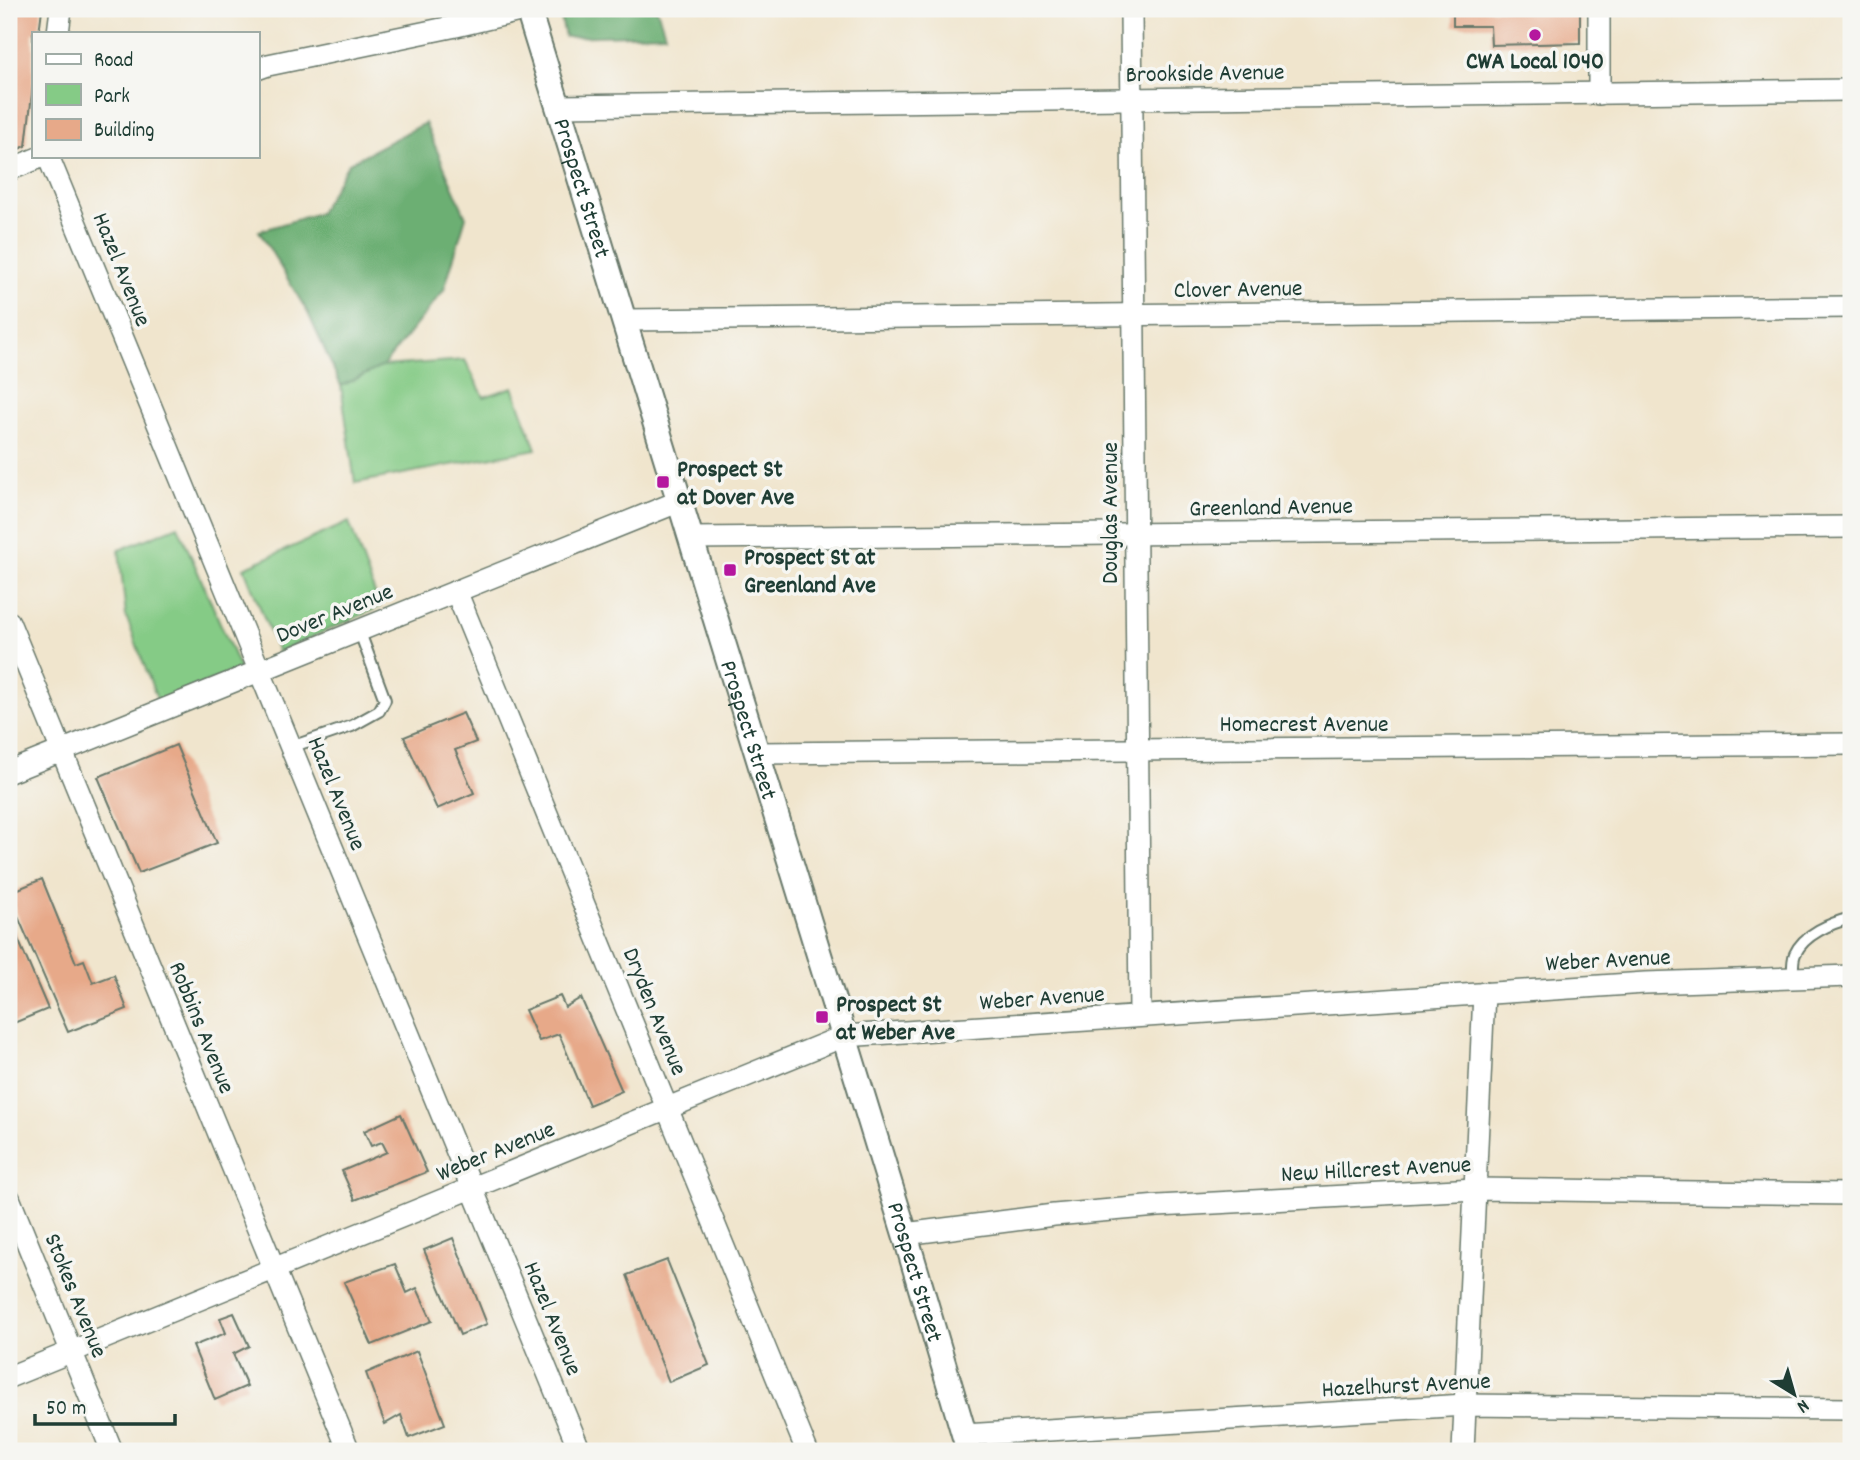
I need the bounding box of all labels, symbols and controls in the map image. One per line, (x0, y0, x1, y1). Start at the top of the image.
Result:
marker: CWA Local 1040 (1527, 27, 1543, 43)
legend (32, 32, 259, 158)
place label: CWA Local 1040 (1466, 46, 1604, 80)
text: Road (94, 47, 133, 77)
street label: Brookside Avenue (1125, 57, 1285, 93)
text: Park (94, 83, 130, 113)
street label: Prospect Street (543, 115, 618, 263)
text: Building (94, 117, 154, 147)
street label: Hazel Avenue (82, 208, 158, 332)
street label: Clover Avenue (1173, 273, 1303, 309)
street label: Douglas Avenue (1095, 442, 1129, 584)
place label: Prospect St at Dover Ave (677, 454, 795, 516)
marker: Prospect St at Dover Ave (655, 474, 671, 490)
street label: Greenland Avenue (1189, 491, 1353, 527)
place label: Prospect St at Greenland Ave (744, 542, 876, 604)
marker: Prospect St at Greenland Ave (722, 562, 738, 578)
street label: Dover Avenue (271, 576, 399, 654)
street label: Prospect Street (709, 656, 784, 805)
street label: Homecrest Avenue (1219, 709, 1389, 743)
street label: Hazel Avenue (297, 732, 373, 856)
street label: Weber Avenue (1545, 942, 1672, 982)
street label: Dryden Avenue (612, 943, 694, 1081)
street label: Robbins Avenue (158, 957, 242, 1099)
street label: Weber Avenue (978, 979, 1106, 1021)
place label: Prospect St at Weber Ave (836, 989, 955, 1051)
marker: Prospect St at Weber Ave (814, 1009, 830, 1025)
street label: Weber Avenue (432, 1114, 561, 1192)
street label: New Hillcrest Avenue (1280, 1149, 1472, 1193)
street label: Prospect Street (876, 1198, 950, 1347)
street label: Stokes Avenue (34, 1229, 115, 1364)
street label: Hazel Avenue (513, 1257, 589, 1381)
north arrow (1758, 1358, 1828, 1428)
street label: Hazelhurst Avenue (1321, 1366, 1492, 1408)
scale bar (35, 1383, 175, 1427)
text: N (1790, 1391, 1814, 1418)
text: 50 m (46, 1395, 86, 1425)

